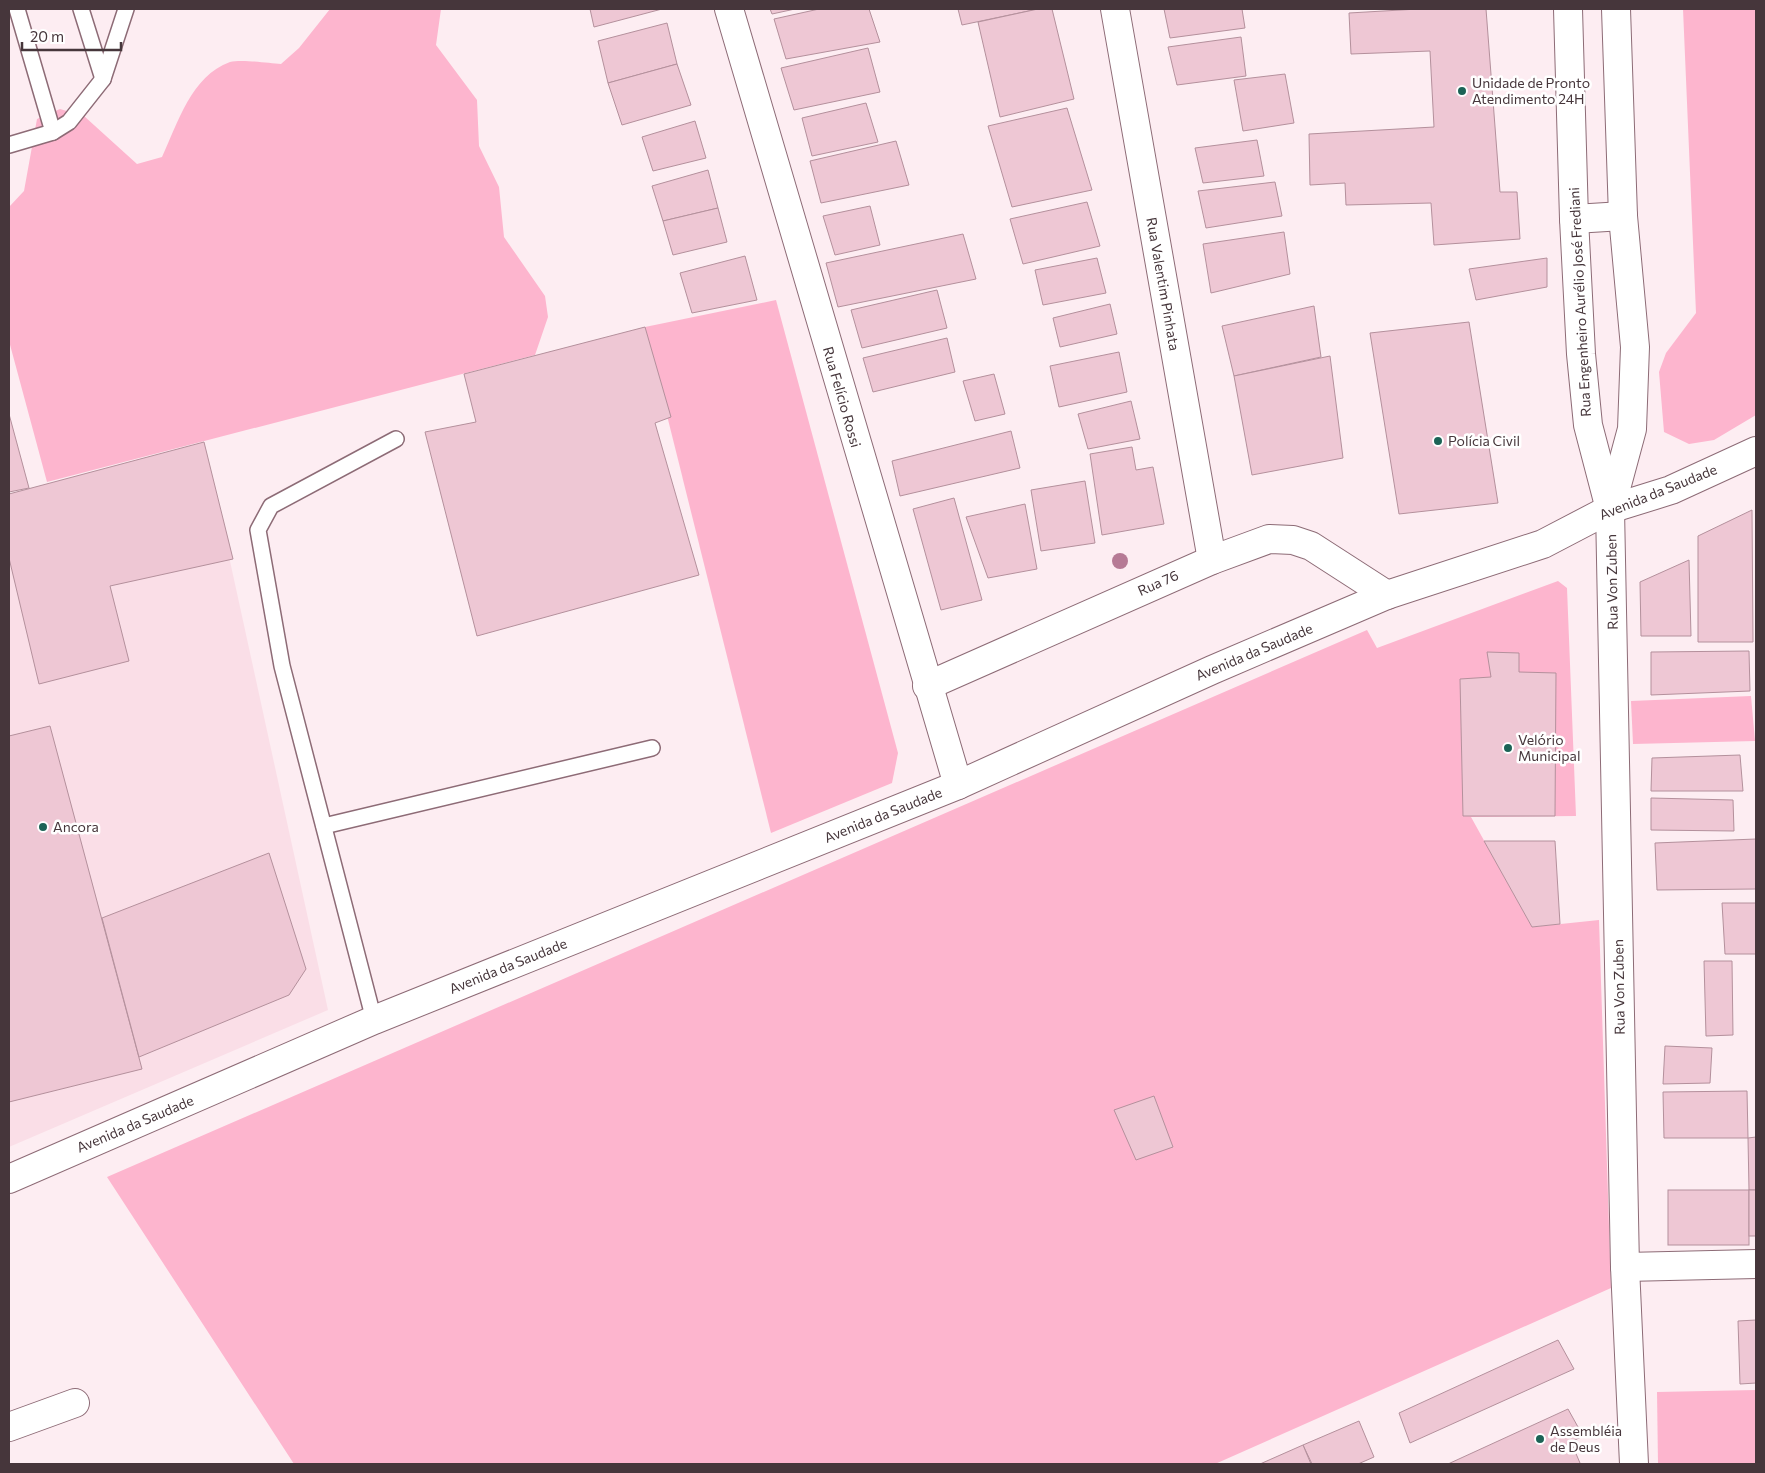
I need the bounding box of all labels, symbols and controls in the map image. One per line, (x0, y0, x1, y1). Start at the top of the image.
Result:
scale bar (22, 20, 121, 52)
text: 20 m (30, 27, 64, 45)
place label: Unidade de Pronto Atendimento 24H (1472, 74, 1590, 107)
marker: Unidade de Pronto Atendimento 24H (1456, 85, 1468, 97)
street label: Rua Engenheiro Aurélio José Frediani (1565, 187, 1594, 417)
street label: Rua Valentim Pinhata (1143, 216, 1184, 352)
street label: Rua Felício Rossi (820, 344, 865, 449)
place label: Polícia Civil (1448, 432, 1520, 449)
marker: Polícia Civil (1432, 435, 1444, 447)
street label: Avenida da Saudade (1596, 460, 1719, 523)
street label: Rua Von Zuben (1602, 534, 1621, 630)
street label: Rua 76 (1135, 566, 1181, 599)
street label: Avenida da Saudade (1193, 619, 1315, 684)
place label: Velório Municipal (1518, 731, 1581, 764)
marker: Velório Municipal (1502, 742, 1514, 754)
street label: Avenida da Saudade (821, 783, 944, 846)
place label: Ancora (53, 818, 99, 835)
marker: Ancora (37, 821, 49, 833)
street label: Avenida da Saudade (446, 934, 569, 997)
street label: Rua Von Zuben (1609, 939, 1628, 1035)
street label: Avenida da Saudade (74, 1091, 196, 1156)
place label: Assembléia de Deus (1550, 1422, 1622, 1455)
marker: Assembléia de Deus (1534, 1433, 1546, 1445)

